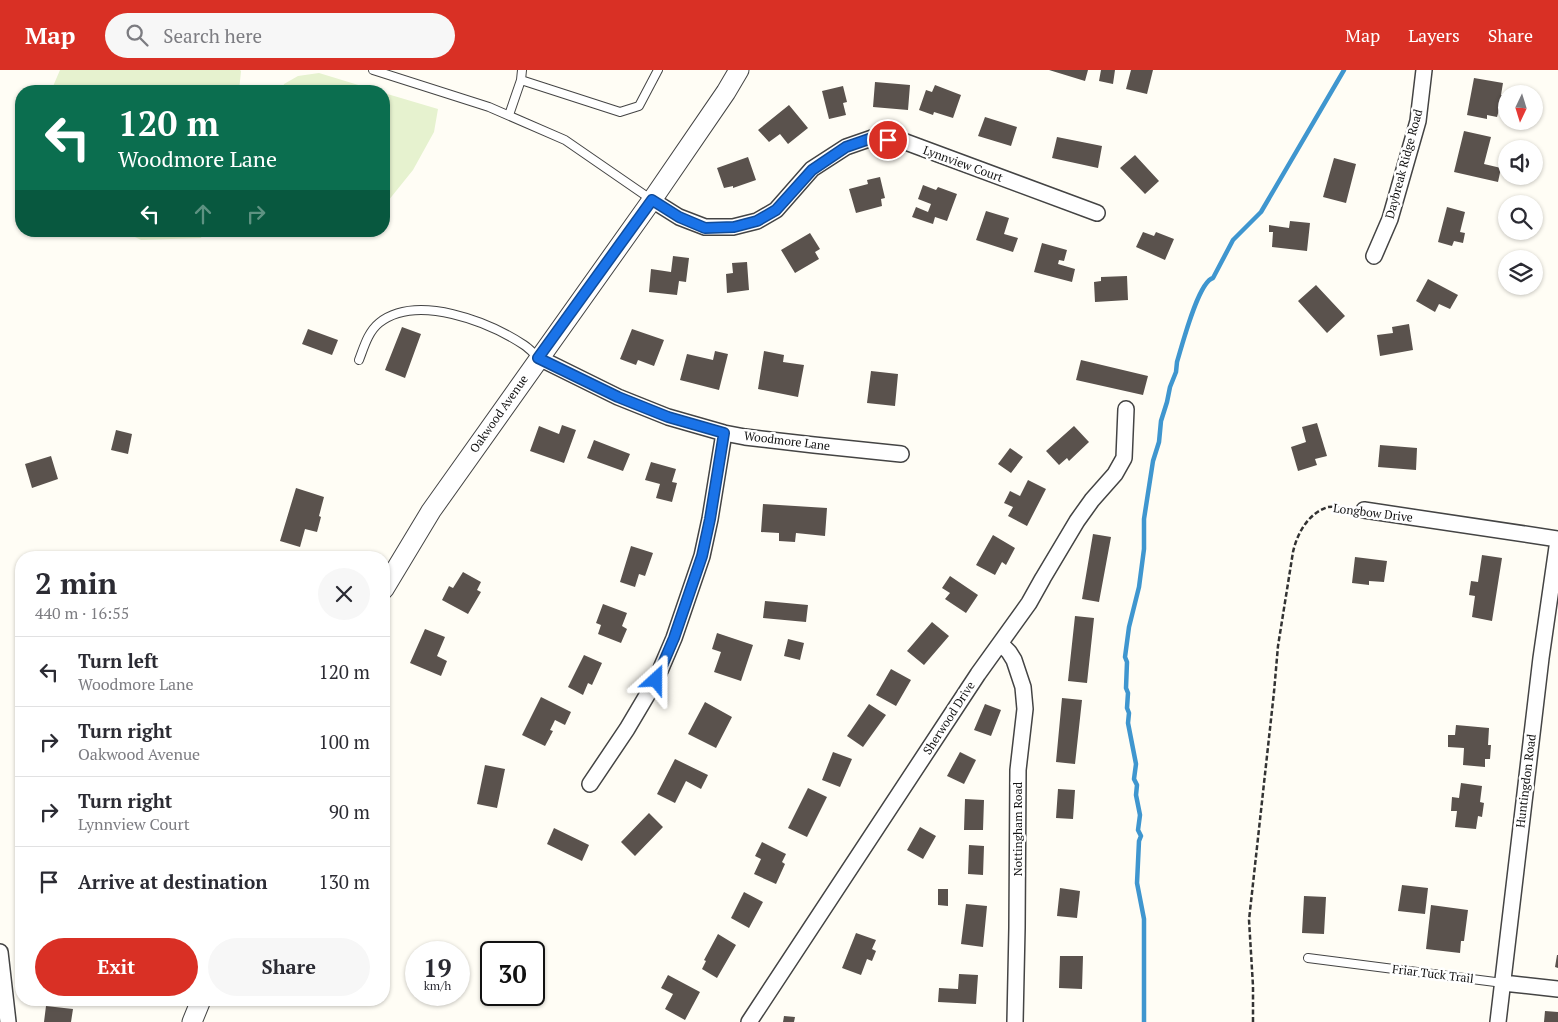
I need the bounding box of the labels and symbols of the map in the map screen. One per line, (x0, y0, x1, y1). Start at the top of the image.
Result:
north arrow (1498, 85, 1542, 130)
street label: Daybreak Ridge Road (1382, 107, 1425, 220)
pin (867, 119, 909, 161)
street label: Lynnview Court (921, 142, 1006, 185)
street label: Oakwood Avenue (466, 372, 531, 456)
street label: Woodmore Lane (743, 428, 831, 453)
street label: Longbow Drive (1332, 500, 1414, 525)
position arrow (629, 653, 681, 705)
street label: Sherwood Drive (919, 678, 978, 757)
street label: Huntingdon Road (1512, 733, 1539, 829)
street label: Nottingham Road (1010, 781, 1025, 876)
speed limit sign: 30 (480, 941, 545, 1006)
street label: Friar Tuck Trail (1391, 961, 1475, 986)

